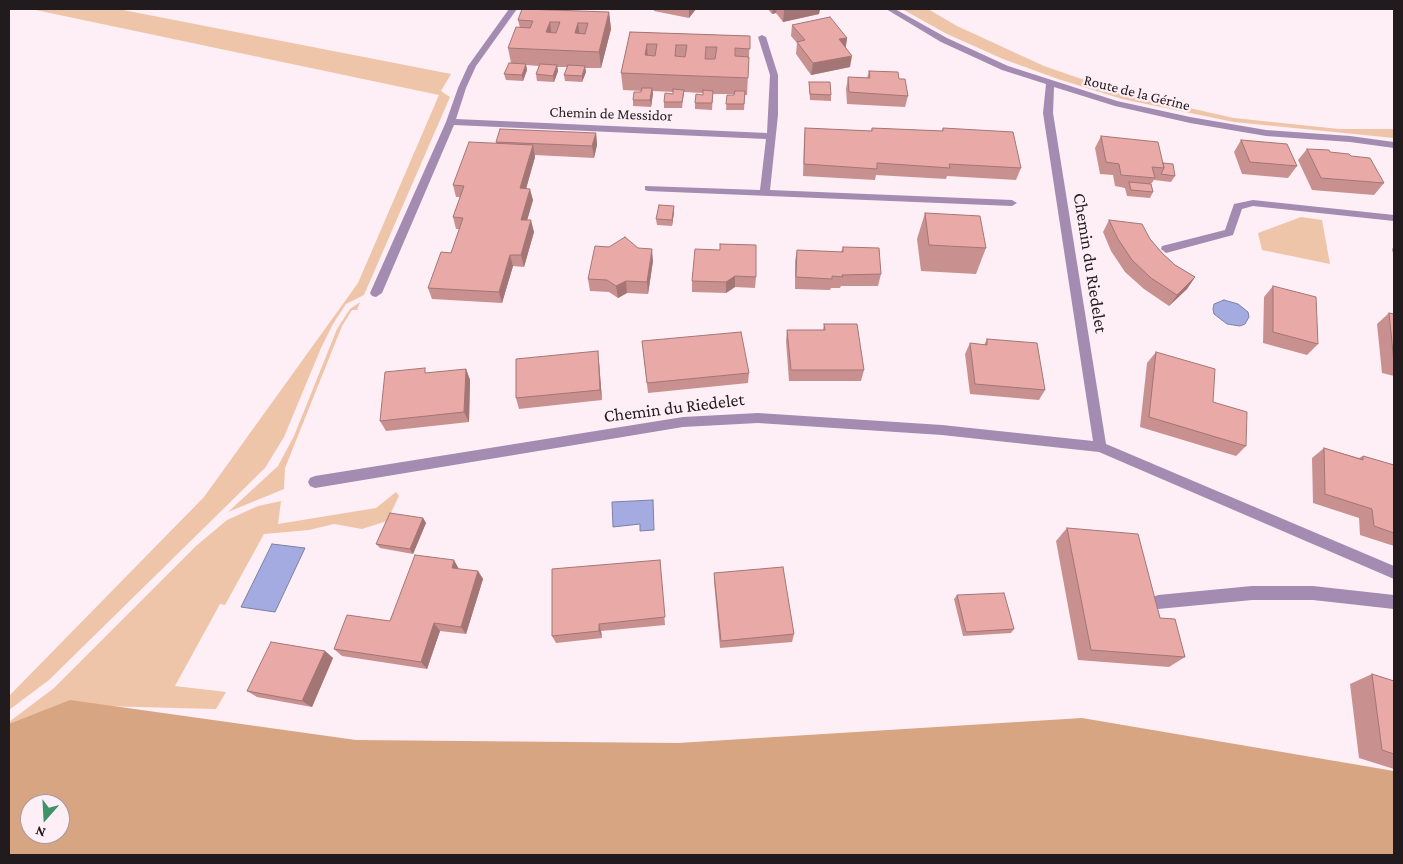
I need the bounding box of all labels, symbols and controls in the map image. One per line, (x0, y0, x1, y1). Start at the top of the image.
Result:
street label: Route de la Gérine (1082, 71, 1192, 115)
street label: Chemin de Messidor (549, 103, 673, 125)
street label: Chemin du Riedelet (1068, 191, 1112, 335)
street label: Chemin du Riedelet (603, 389, 745, 427)
north arrow (20, 794, 70, 844)
text: N (33, 823, 48, 841)

